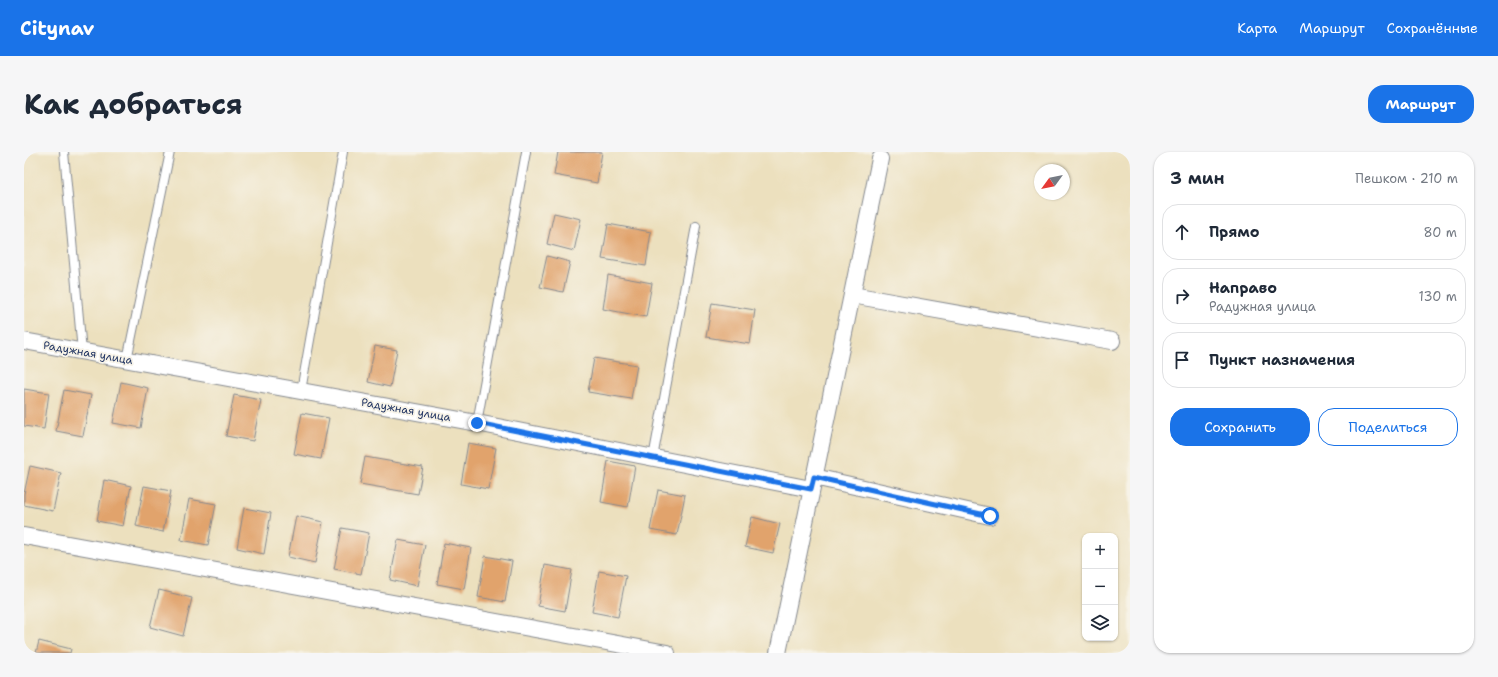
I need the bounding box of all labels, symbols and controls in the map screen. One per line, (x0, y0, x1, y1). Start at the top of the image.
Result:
text: Citynav (20, 16, 94, 41)
text: Карта (1237, 19, 1277, 37)
text: Маршрут (1299, 19, 1365, 37)
text: Сохранённые (1387, 19, 1478, 37)
text: Как добраться (24, 85, 243, 123)
button: Маршрут (1368, 85, 1474, 123)
north arrow (1034, 164, 1070, 200)
text: 3 мин (1170, 167, 1225, 189)
text: Пешком · 210 m (1355, 170, 1458, 187)
icon: ahead (1171, 221, 1193, 243)
text: Прямо (1209, 222, 1259, 242)
text: 80 m (1423, 224, 1457, 241)
text: Направо (1209, 278, 1277, 298)
icon: right (1171, 285, 1193, 307)
text: 130 m (1419, 288, 1457, 305)
text: Радужная улица (1209, 298, 1316, 315)
street label: Радужная улица (42, 338, 134, 368)
icon: arrive (1171, 349, 1193, 371)
text: Пункт назначения (1209, 350, 1355, 370)
street label: Радужная улица (360, 395, 452, 425)
button: Сохранить (1170, 408, 1310, 446)
button: Поделиться (1318, 408, 1458, 446)
route end (468, 414, 486, 432)
route start (981, 507, 999, 525)
map controls (1082, 533, 1118, 641)
button: + (1082, 533, 1118, 569)
button: − (1082, 569, 1118, 605)
button: layers (1082, 605, 1118, 641)

